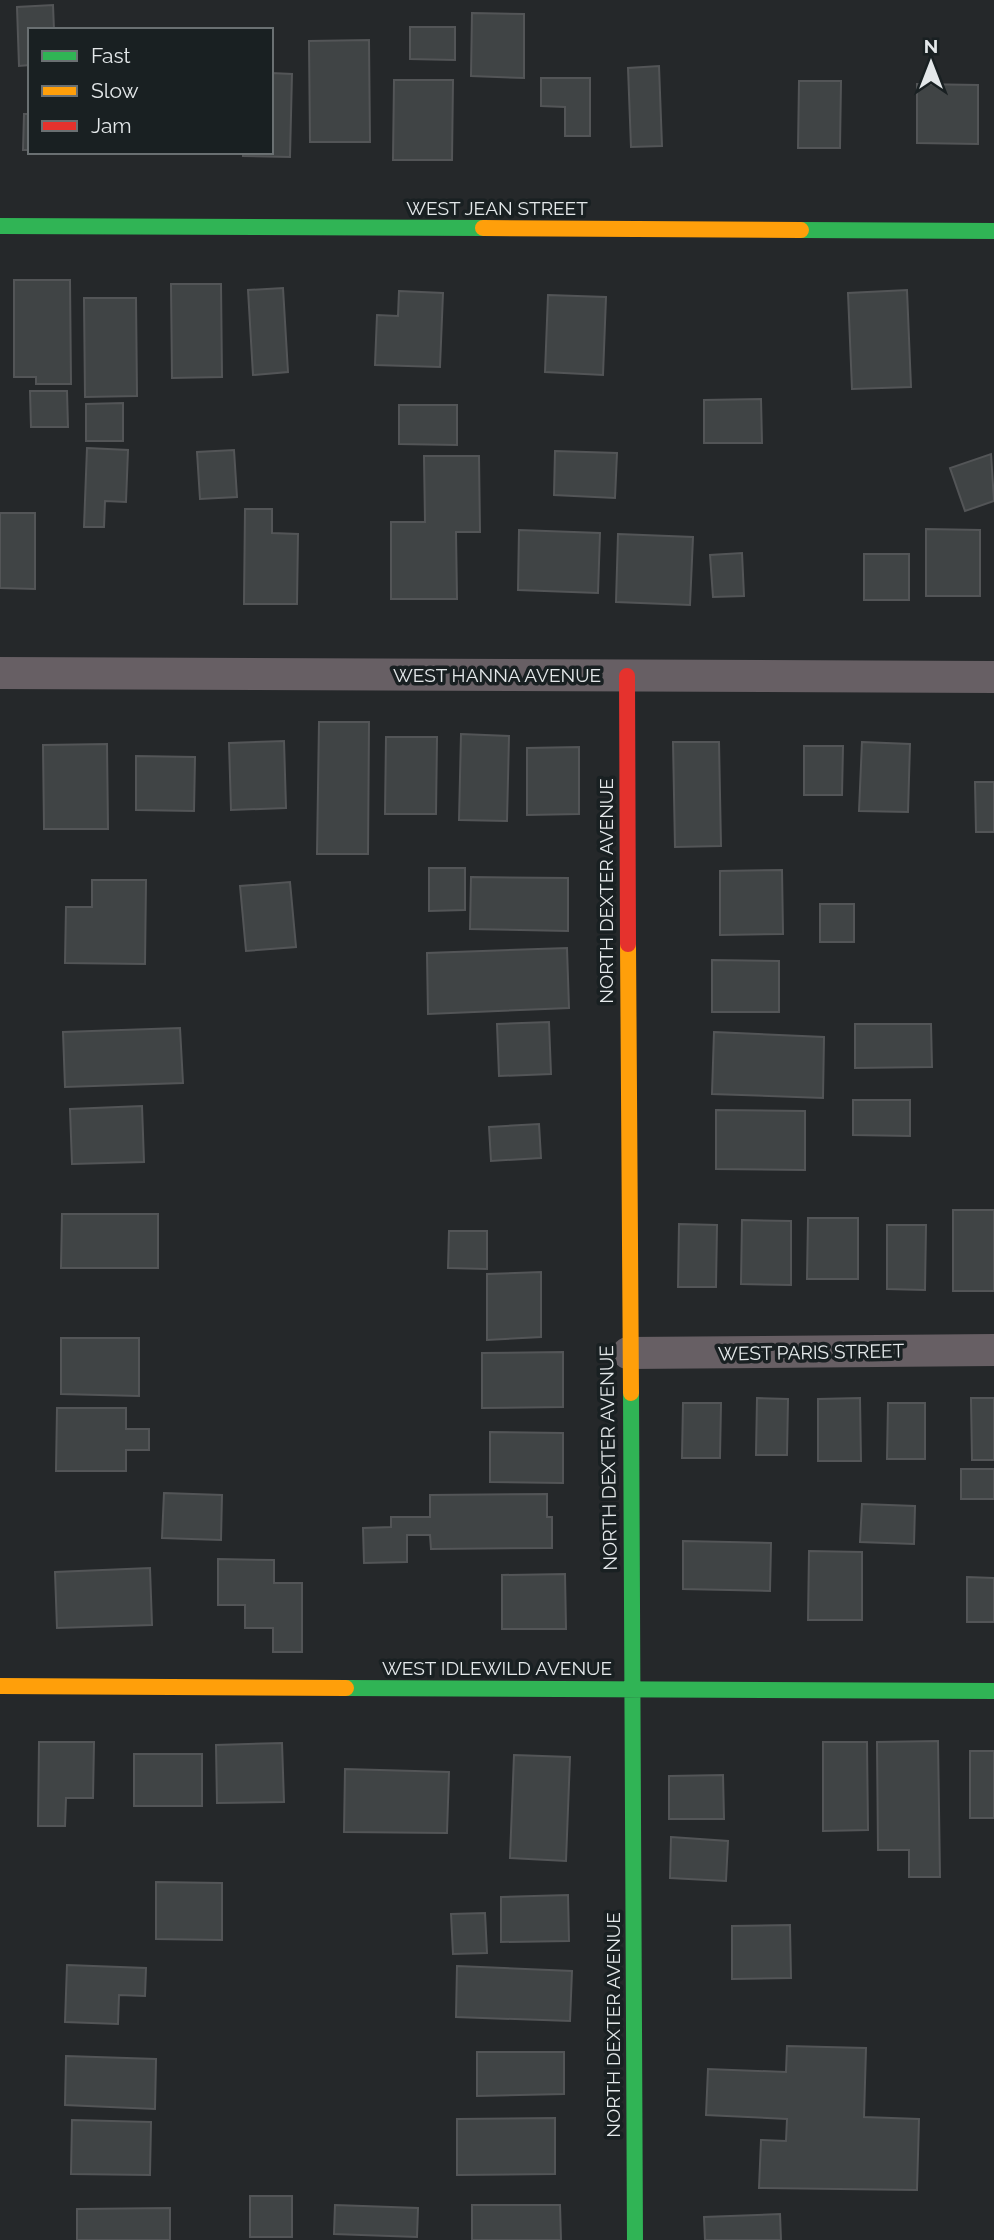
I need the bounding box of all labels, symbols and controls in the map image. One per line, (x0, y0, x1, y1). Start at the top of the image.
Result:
legend (28, 28, 273, 154)
north arrow (896, 28, 966, 98)
text: N (924, 35, 938, 57)
text: Fast (91, 43, 131, 68)
text: Slow (91, 78, 139, 103)
text: Jam (91, 113, 132, 138)
street label: WEST JEAN STREET (406, 197, 588, 219)
street label: WEST HANNA AVENUE (393, 664, 601, 686)
street label: NORTH DEXTER AVENUE (595, 778, 617, 1004)
street label: WEST PARIS STREET (718, 1339, 905, 1365)
street label: NORTH DEXTER AVENUE (595, 1345, 621, 1571)
street label: WEST IDLEWILD AVENUE (382, 1657, 612, 1679)
street label: NORTH DEXTER AVENUE (602, 1912, 624, 2138)

